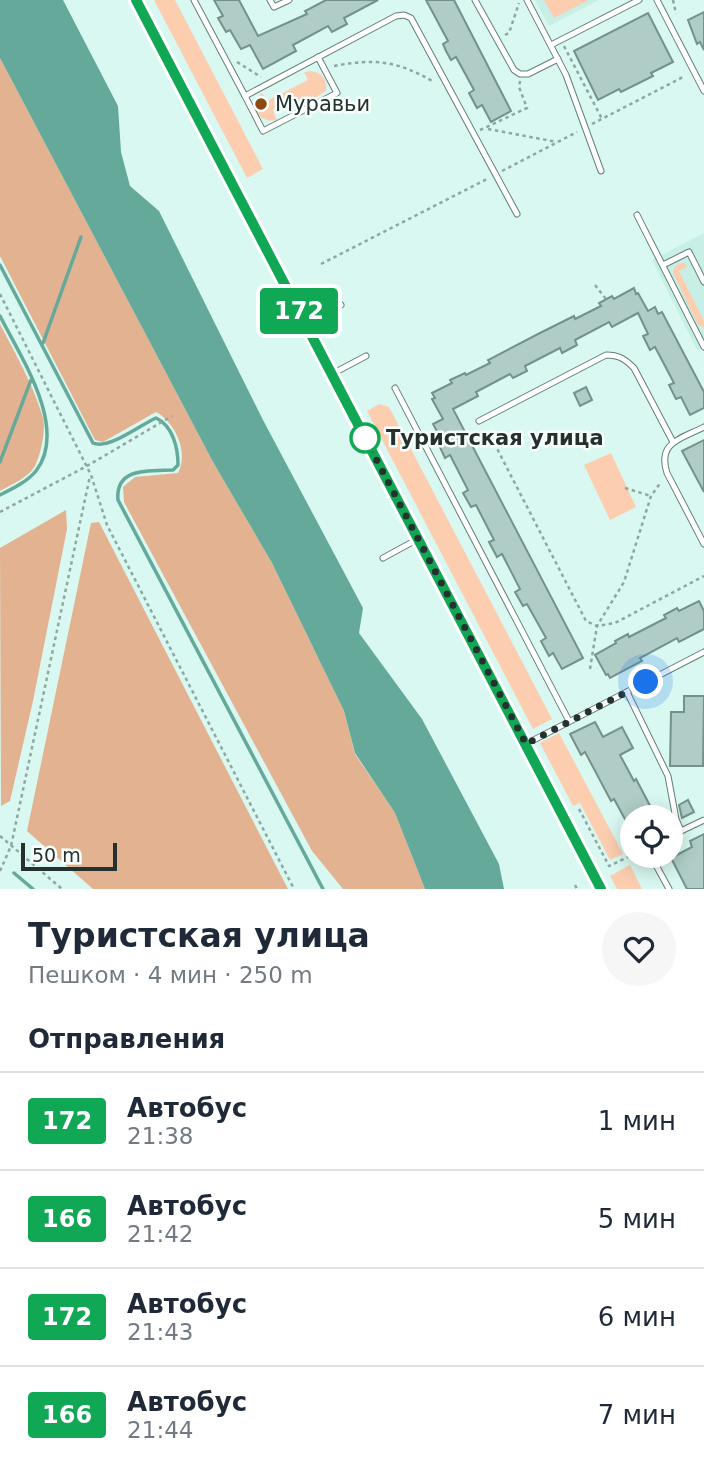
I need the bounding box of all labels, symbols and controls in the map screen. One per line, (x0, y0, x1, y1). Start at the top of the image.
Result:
place label: Муравьи (275, 92, 370, 116)
marker: Муравьи (253, 96, 269, 112)
line badge: 172 (259, 288, 339, 334)
text: 172 (274, 297, 324, 325)
marker: Туристская улица (350, 423, 380, 453)
place label: Туристская улица (386, 426, 604, 450)
your location (628, 664, 663, 699)
map controls (620, 805, 683, 868)
button: locate (620, 805, 683, 868)
scale bar (21, 840, 117, 872)
text: 50 m (32, 844, 81, 866)
button: heart (602, 912, 676, 986)
text: Туристская улица (28, 916, 370, 955)
text: Пешком · 4 мин · 250 m (28, 962, 313, 988)
text: Отправления (28, 1024, 225, 1054)
text: Автобус (127, 1093, 247, 1123)
text: 1 мин (598, 1106, 676, 1136)
text: 172 (42, 1107, 92, 1135)
text: 21:38 (127, 1123, 193, 1149)
text: Автобус (127, 1191, 247, 1221)
text: 5 мин (598, 1204, 676, 1234)
text: 166 (42, 1205, 92, 1233)
text: 21:42 (127, 1221, 193, 1247)
text: Автобус (127, 1289, 247, 1319)
text: 6 мин (598, 1302, 676, 1332)
text: 172 (42, 1303, 92, 1331)
text: 21:43 (127, 1319, 193, 1345)
text: Автобус (127, 1387, 247, 1417)
text: 7 мин (598, 1400, 676, 1430)
text: 166 (42, 1401, 92, 1429)
text: 21:44 (127, 1417, 193, 1443)

